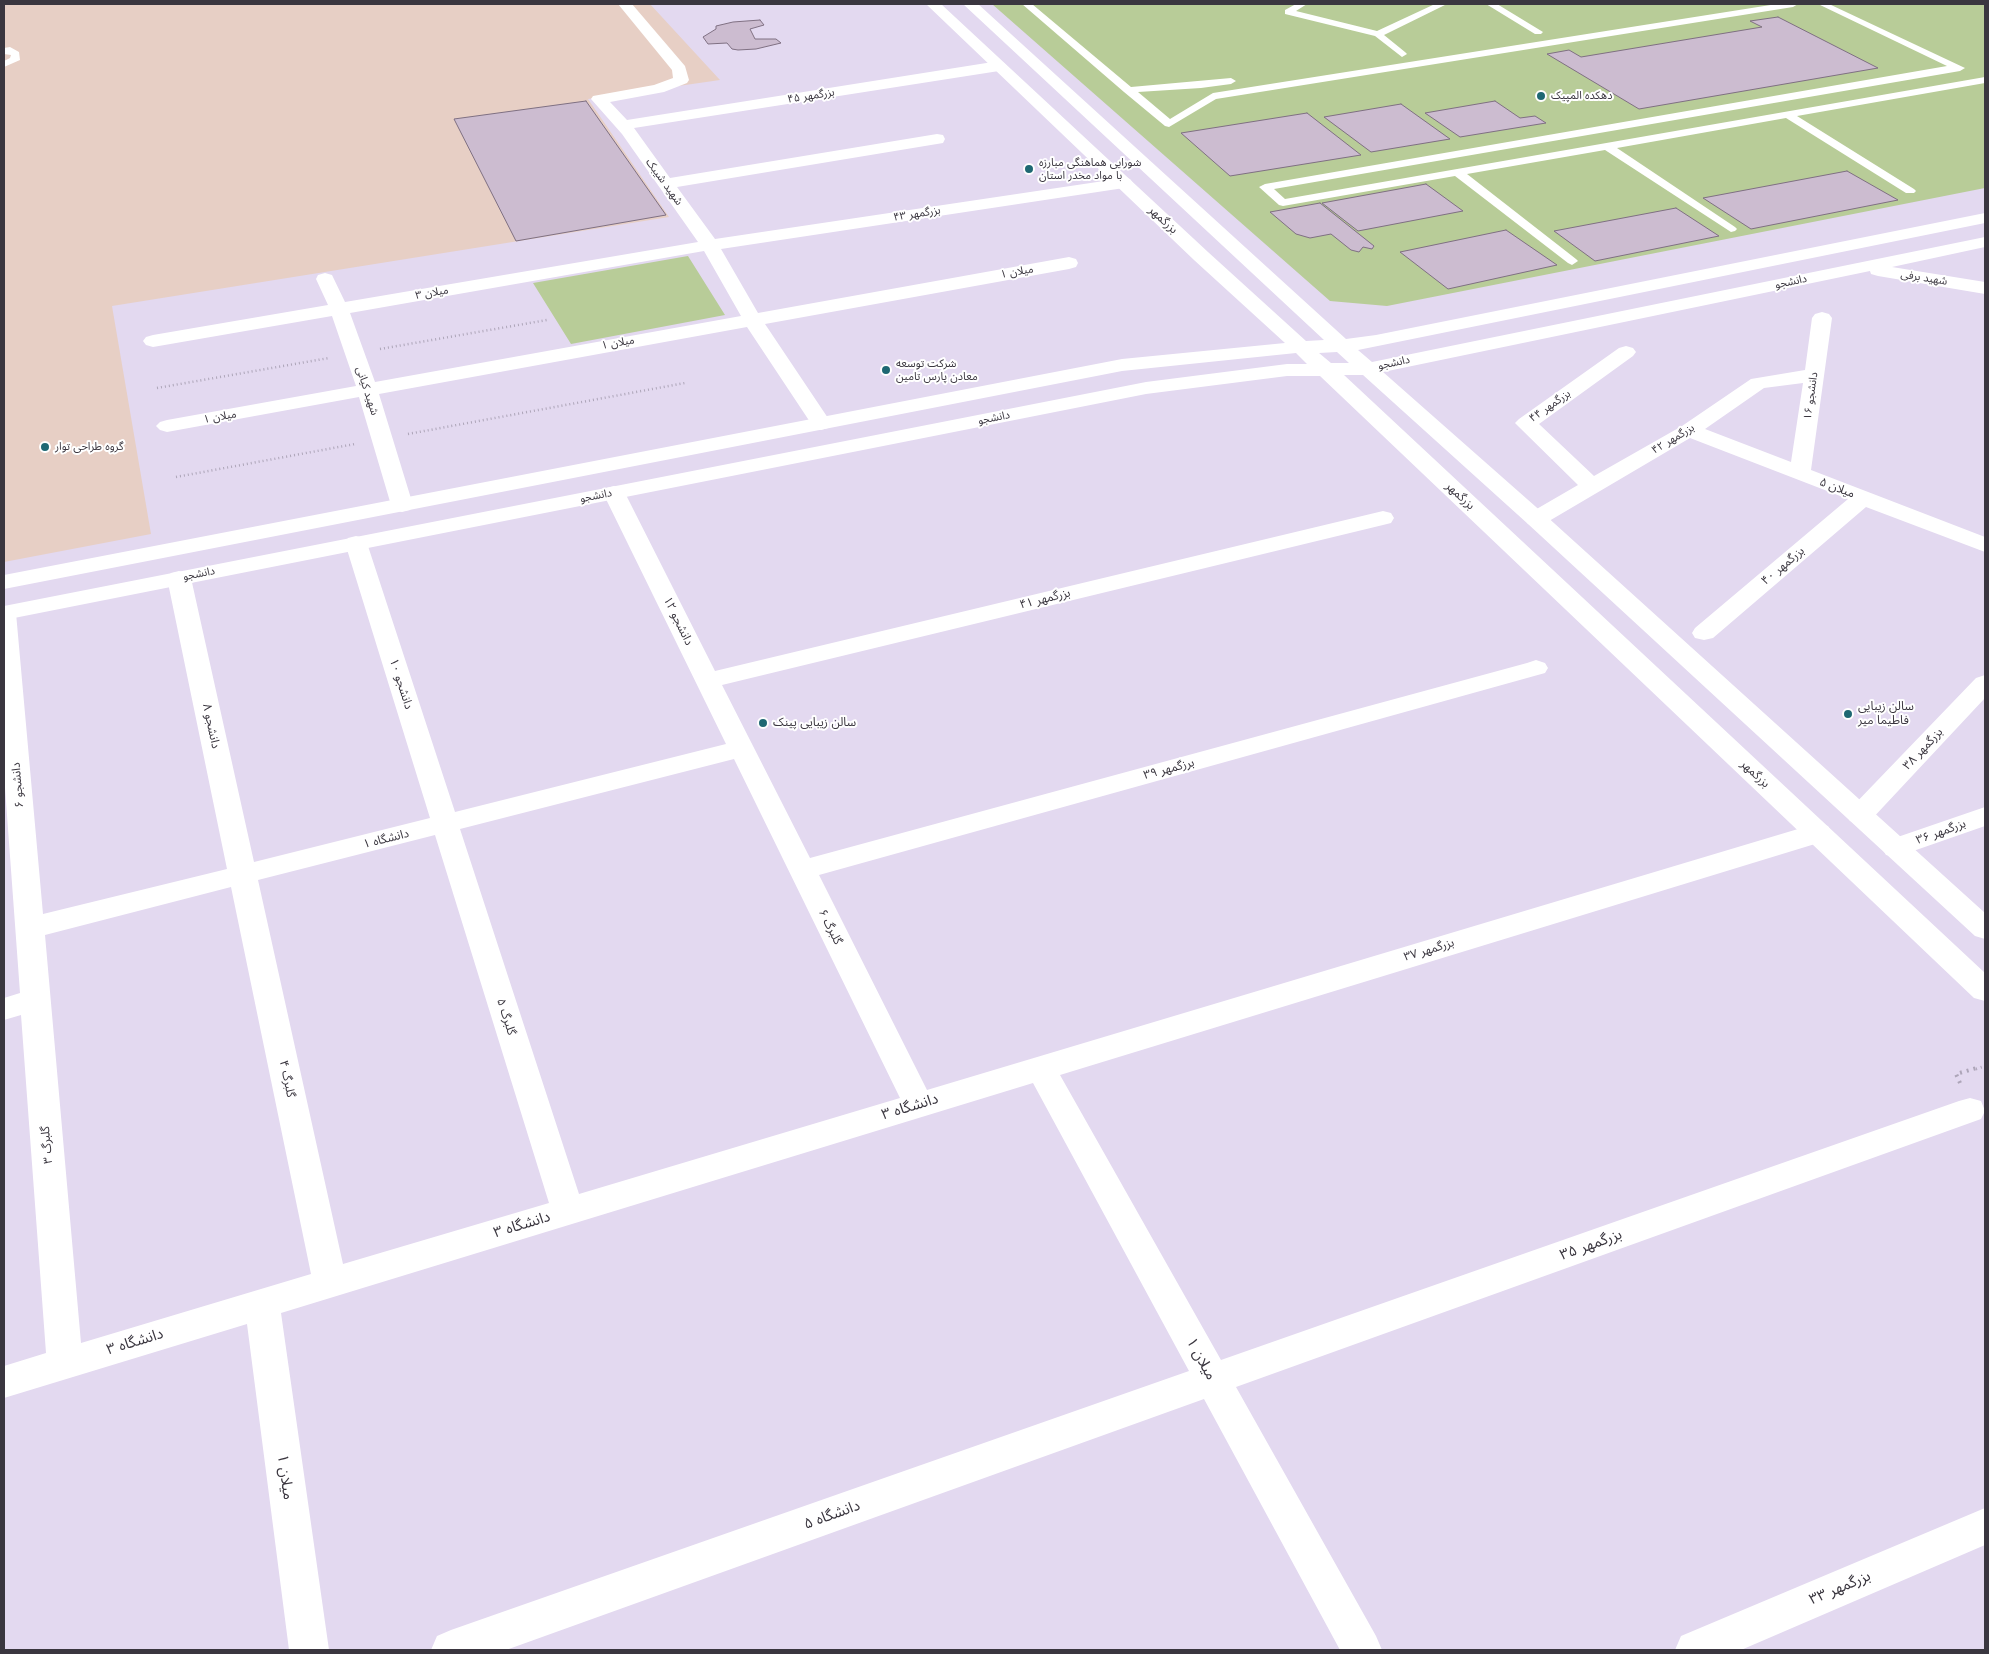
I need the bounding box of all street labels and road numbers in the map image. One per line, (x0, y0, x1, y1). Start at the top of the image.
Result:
street label: بزرگمهر ۴۵ (787, 86, 835, 106)
street label: شهید شیبک (643, 156, 685, 208)
street label: بزرگمهر (1145, 203, 1181, 237)
street label: بزرگمهر ۴۳ (893, 204, 941, 224)
street label: میلان ۱ (999, 263, 1035, 281)
street label: شهید برفی (1900, 268, 1948, 288)
street label: دانشجو (1774, 272, 1808, 292)
street label: میلان ۳ (414, 284, 450, 302)
street label: میلان ۱ (600, 334, 636, 352)
street label: دانشجو (1377, 353, 1411, 373)
street label: شهید کیانی (353, 365, 381, 417)
street label: دانشجو ۱۶ (1801, 371, 1821, 421)
street label: بزرگمهر ۴۴ (1527, 387, 1573, 425)
street label: میلان ۱ (202, 408, 238, 426)
street label: دانشجو (977, 408, 1011, 428)
street label: بزرگمهر ۴۲ (1649, 421, 1697, 457)
street label: میلان ۵ (1817, 475, 1857, 501)
street label: بزرگمهر (1442, 479, 1478, 513)
street label: دانشجو (579, 486, 613, 506)
street label: بزرگمهر ۴۰ (1759, 544, 1807, 588)
street label: دانشجو (182, 564, 216, 584)
street label: بزرگمهر ۴۱ (1018, 586, 1072, 612)
street label: دانشجو ۱۲ (660, 594, 696, 648)
street label: دانشجو ۱۰ (386, 657, 416, 711)
street label: دانشجو ۸ (199, 702, 223, 750)
street label: بزرگمهر ۳۸ (1900, 725, 1946, 773)
street label: برزگمهر ۳۹ (1142, 755, 1196, 783)
street label: بزرگمهر (1737, 757, 1773, 791)
street label: دانشجو ۶ (9, 762, 27, 808)
street label: بزرگمهر ۳۶ (1914, 816, 1968, 848)
street label: دانشگاه ۱ (362, 826, 410, 852)
street label: گلبرگ ۶ (815, 907, 845, 947)
street label: بزرگمهر ۳۷ (1402, 936, 1456, 964)
street label: گلبرگ ۵ (493, 997, 519, 1037)
street label: گلبرگ ۴ (276, 1059, 298, 1099)
street label: دانشگاه ۳ (879, 1090, 941, 1124)
street label: گلبرگ ۳ (38, 1126, 56, 1164)
street label: دانشگاه ۳ (491, 1208, 553, 1242)
street label: بزرگمهر ۳۵ (1558, 1225, 1624, 1265)
street label: دانشگاه ۳ (104, 1325, 166, 1359)
street label: میلان ۱ (1182, 1335, 1220, 1383)
street label: میلان ۱ (273, 1453, 297, 1501)
street label: دانشگاه ۵ (801, 1497, 863, 1533)
street label: بزرگمهر ۳۳ (1807, 1567, 1873, 1609)

